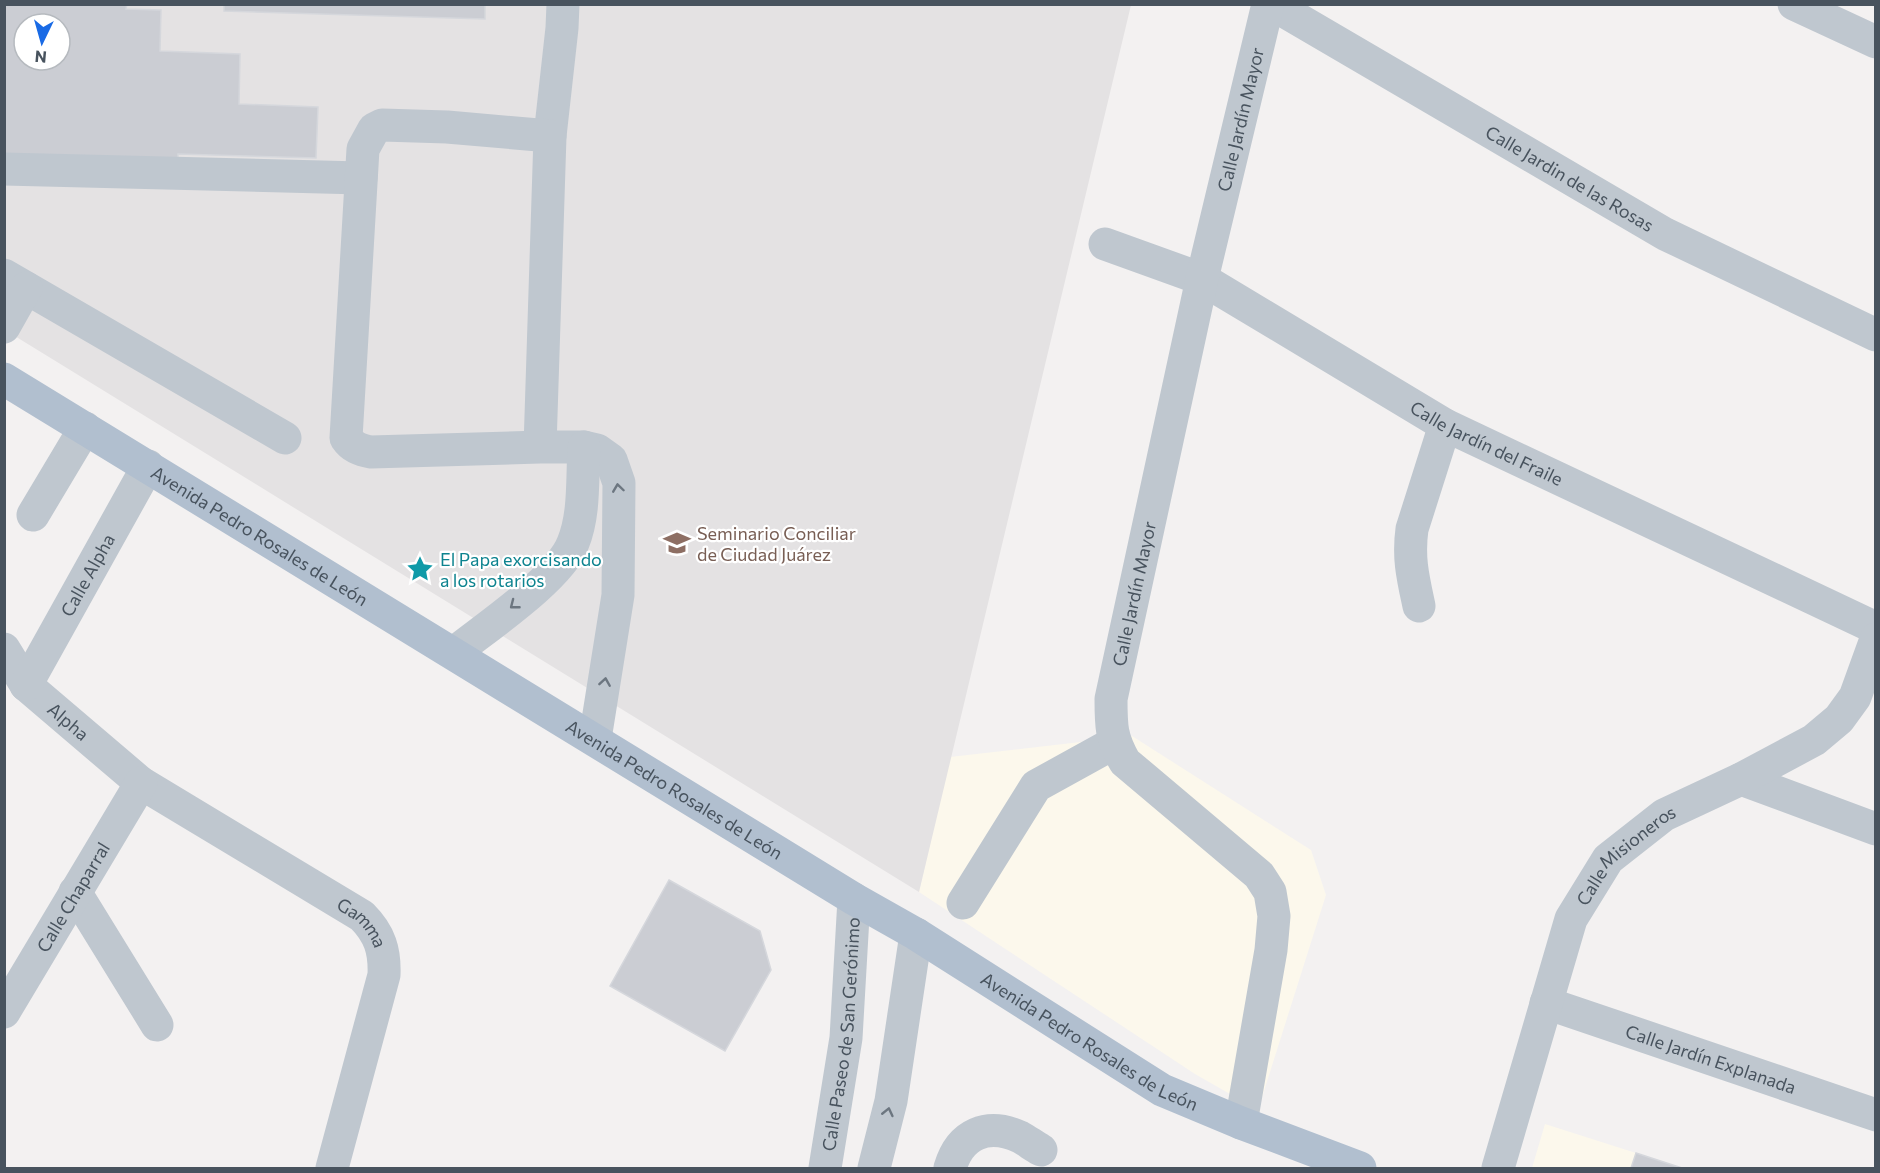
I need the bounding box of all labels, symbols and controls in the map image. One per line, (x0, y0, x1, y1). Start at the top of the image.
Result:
north arrow (12, 12, 72, 72)
street label: Calle Jardín Mayor (1212, 45, 1268, 194)
text: N (34, 47, 47, 67)
street label: Calle Jardin de las Rosas (1482, 120, 1658, 236)
street label: Calle Jardín del Fraile (1406, 396, 1566, 490)
street label: Avenida Pedro Rosales de León (148, 461, 372, 610)
one-way arrow (613, 483, 625, 492)
street label: Calle Jardín Mayor (1107, 519, 1160, 668)
place label: Seminario Conciliar de Ciudad Juárez (697, 522, 856, 565)
school or university icon: Seminario Conciliar de Ciudad Juárez (662, 528, 692, 558)
street label: Calle Alpha (55, 530, 119, 620)
place label: El Papa exorcisando a los rotarios (440, 548, 602, 591)
place icon: El Papa exorcisando a los rotarios (405, 554, 435, 584)
one-way arrow (509, 598, 520, 609)
one-way arrow (598, 677, 610, 686)
street label: Alpha (43, 697, 94, 745)
street label: Avenida Pedro Rosales de León (562, 715, 787, 864)
street label: Calle Misioneros (1571, 800, 1679, 909)
street label: Calle Chaparral (31, 838, 114, 956)
street label: Gamma (333, 893, 392, 950)
street label: Calle Paseo de San Gerónimo (817, 917, 864, 1153)
street label: Avenida Pedro Rosales de León (977, 967, 1201, 1115)
street label: Calle Jardín Explanada (1623, 1020, 1799, 1098)
one-way arrow (881, 1107, 894, 1117)

